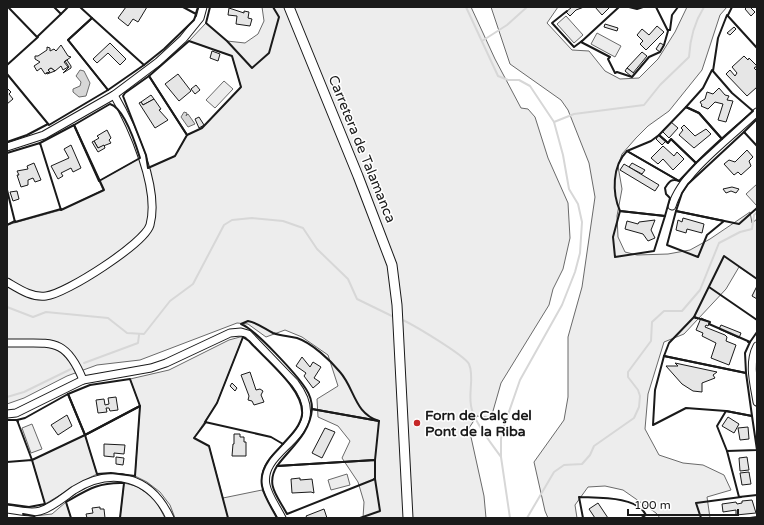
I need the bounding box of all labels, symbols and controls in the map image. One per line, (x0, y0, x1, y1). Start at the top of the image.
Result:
street label: Carretera de Talamanca (325, 73, 399, 225)
place label: Forn de Calç del Pont de la Riba (425, 407, 532, 440)
marker: Forn de Calç del Pont de la Riba (412, 418, 422, 428)
scale bar (628, 491, 738, 517)
text: 100 m (634, 498, 671, 512)

